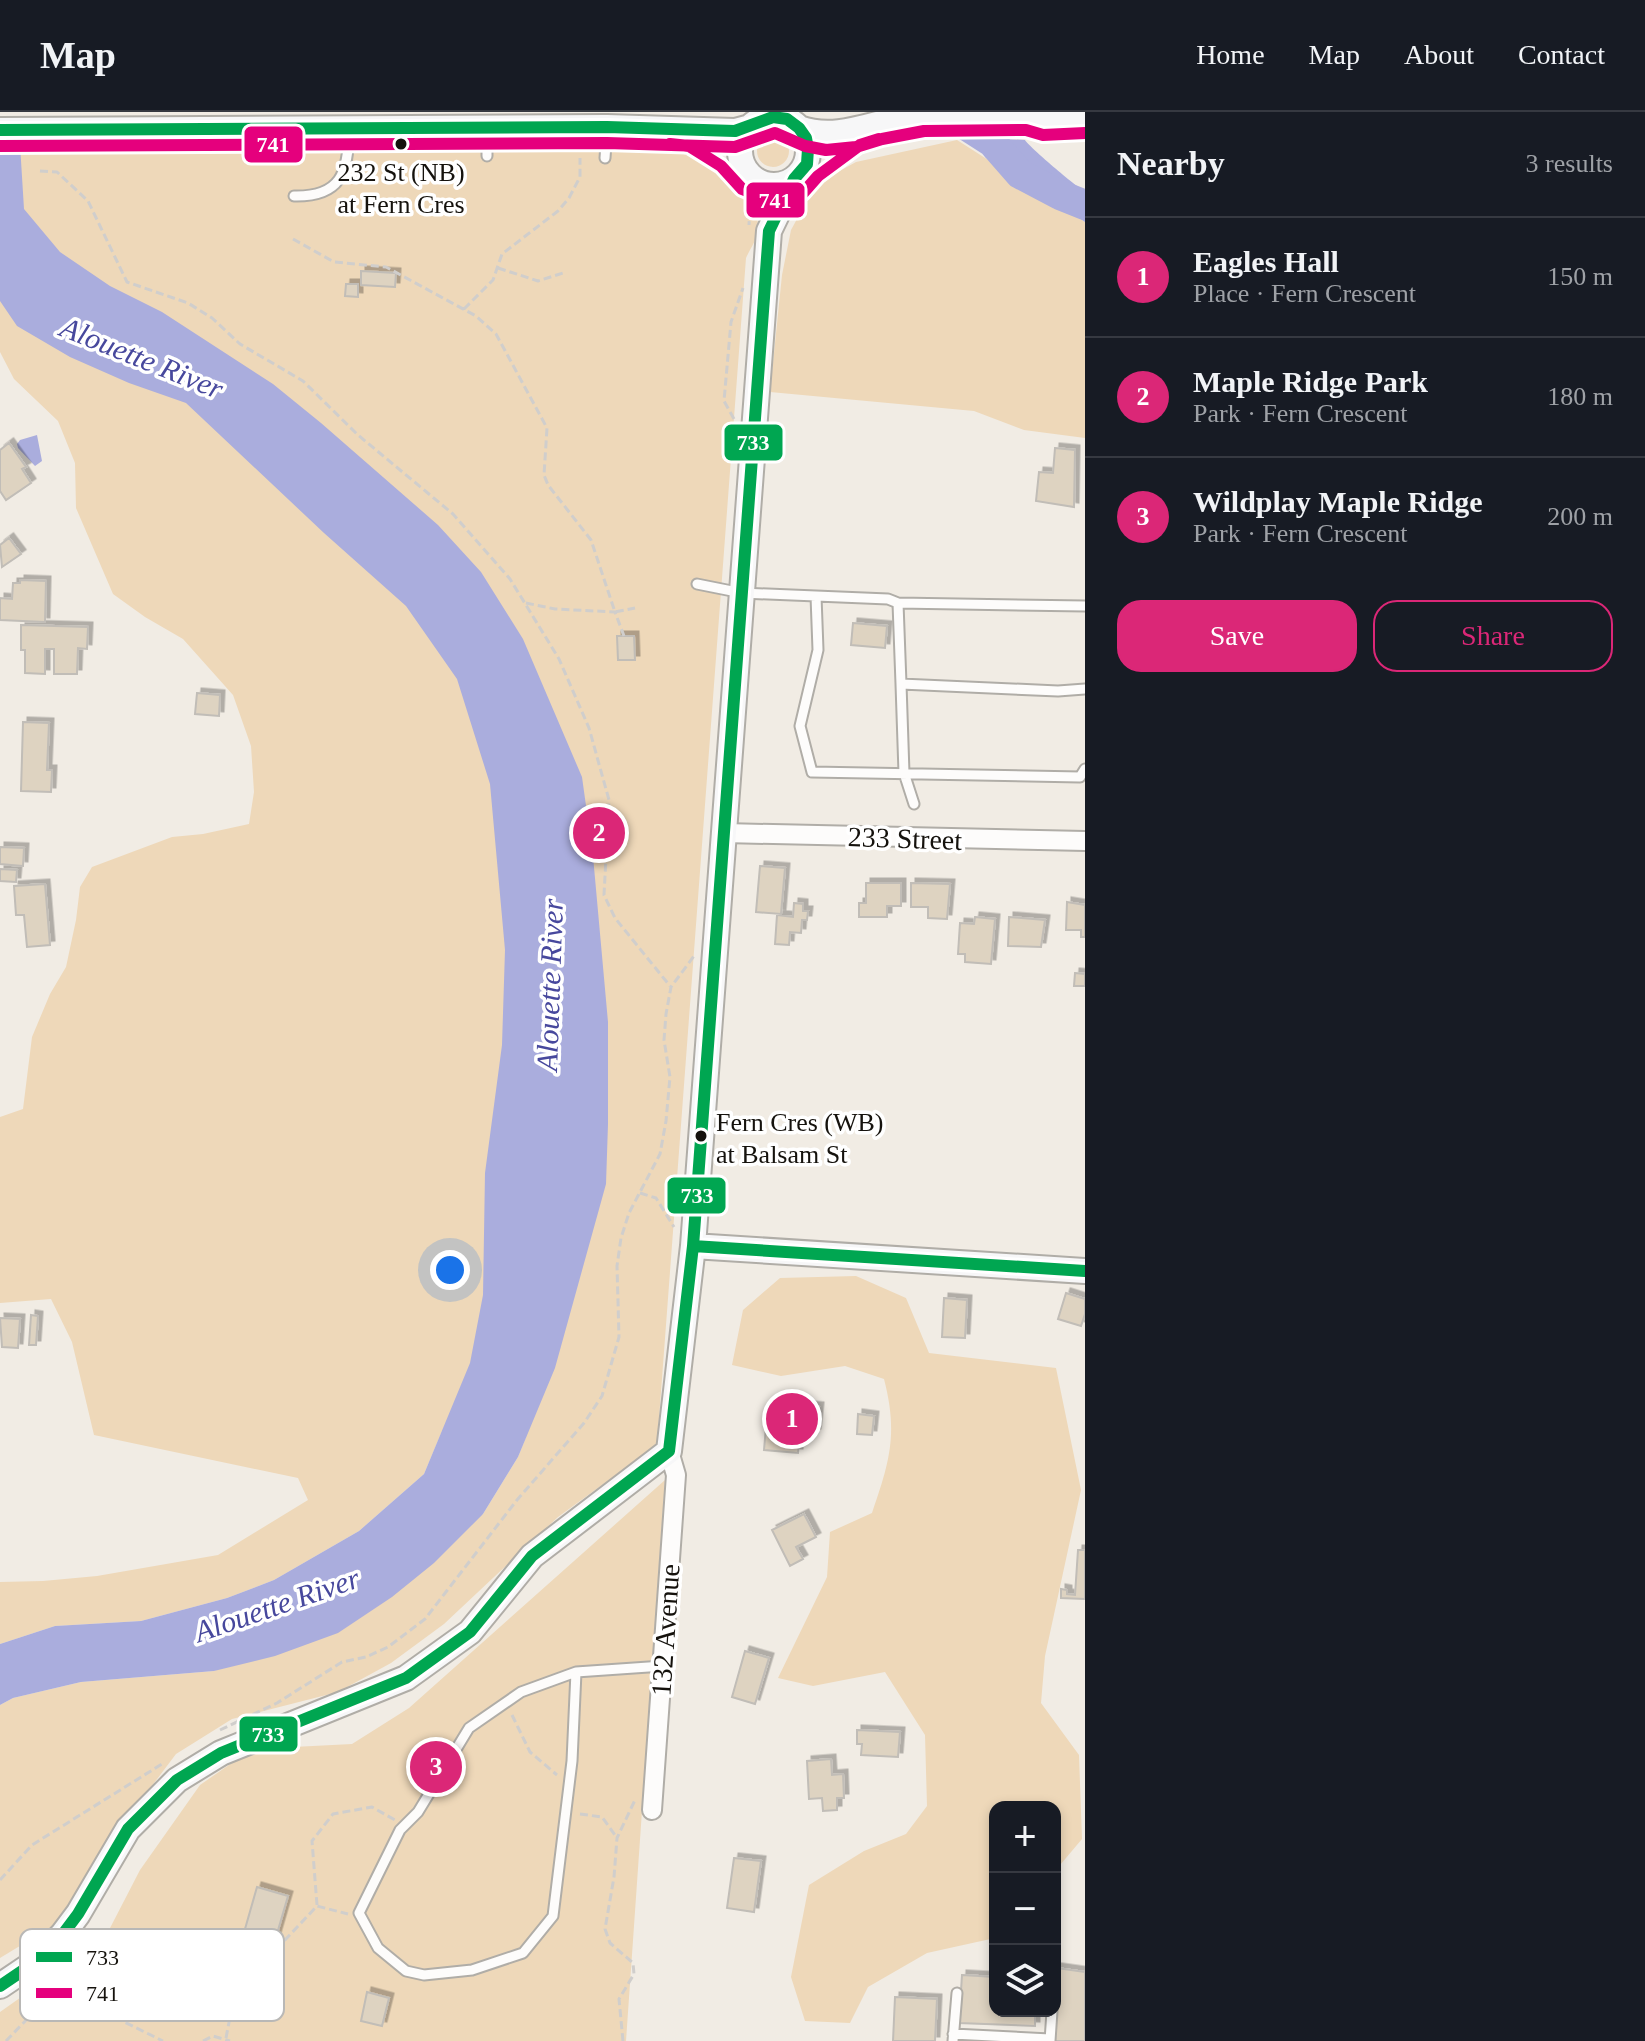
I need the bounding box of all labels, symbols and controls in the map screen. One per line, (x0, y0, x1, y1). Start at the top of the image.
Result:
text: Map (40, 34, 116, 76)
text: Home (1196, 39, 1265, 70)
text: Map (1309, 39, 1360, 70)
text: About (1404, 39, 1474, 70)
text: Contact (1518, 39, 1605, 70)
line badge: 741 (243, 125, 304, 164)
text: 741 (257, 132, 290, 157)
marker: 232 St (NB) at Fern Cres (393, 136, 409, 152)
text: Nearby (1117, 145, 1225, 182)
text: 3 results (1526, 149, 1613, 178)
place label: 232 St (NB) at Fern Cres (337, 158, 465, 219)
line badge: 741 (745, 181, 806, 219)
text: 741 (759, 188, 792, 213)
text: Eagles Hall (1193, 245, 1339, 278)
text: 1 (1137, 262, 1150, 291)
text: 150 m (1547, 262, 1613, 291)
text: Place · Fern Crescent (1193, 279, 1416, 308)
water label: Alouette River (54, 309, 229, 405)
text: Maple Ridge Park (1193, 365, 1428, 398)
text: 2 (1137, 382, 1150, 411)
text: 180 m (1547, 382, 1613, 411)
text: Park · Fern Crescent (1193, 399, 1407, 428)
line badge: 733 (723, 423, 784, 462)
text: 733 (737, 430, 770, 455)
text: Wildplay Maple Ridge (1193, 485, 1482, 518)
text: 3 (1137, 502, 1150, 531)
text: 200 m (1547, 502, 1613, 531)
text: Park · Fern Crescent (1193, 519, 1407, 548)
button: Save (1117, 600, 1357, 672)
button: Share (1373, 600, 1613, 672)
pin: 2 (573, 803, 625, 863)
street label: 233 Street (847, 821, 963, 856)
water label: Alouette River (530, 898, 569, 1074)
place label: Fern Cres (WB) at Balsam St (716, 1108, 884, 1169)
marker: Fern Cres (WB) at Balsam St (693, 1128, 709, 1144)
line badge: 733 (666, 1176, 727, 1215)
text: 733 (681, 1183, 714, 1208)
your location (430, 1250, 470, 1290)
pin: 1 (766, 1389, 818, 1449)
water label: Alouette River (188, 1561, 364, 1649)
street label: 132 Avenue (645, 1563, 686, 1697)
line badge: 733 (238, 1715, 299, 1753)
text: 733 (252, 1722, 285, 1747)
pin: 3 (410, 1737, 462, 1797)
map controls (989, 1801, 1061, 2017)
button: + (989, 1801, 1061, 1873)
button: − (989, 1873, 1061, 1945)
legend (20, 1929, 284, 2021)
text: 733 (86, 1945, 119, 1970)
button: layers (989, 1945, 1061, 2017)
text: 741 (86, 1981, 119, 2006)

